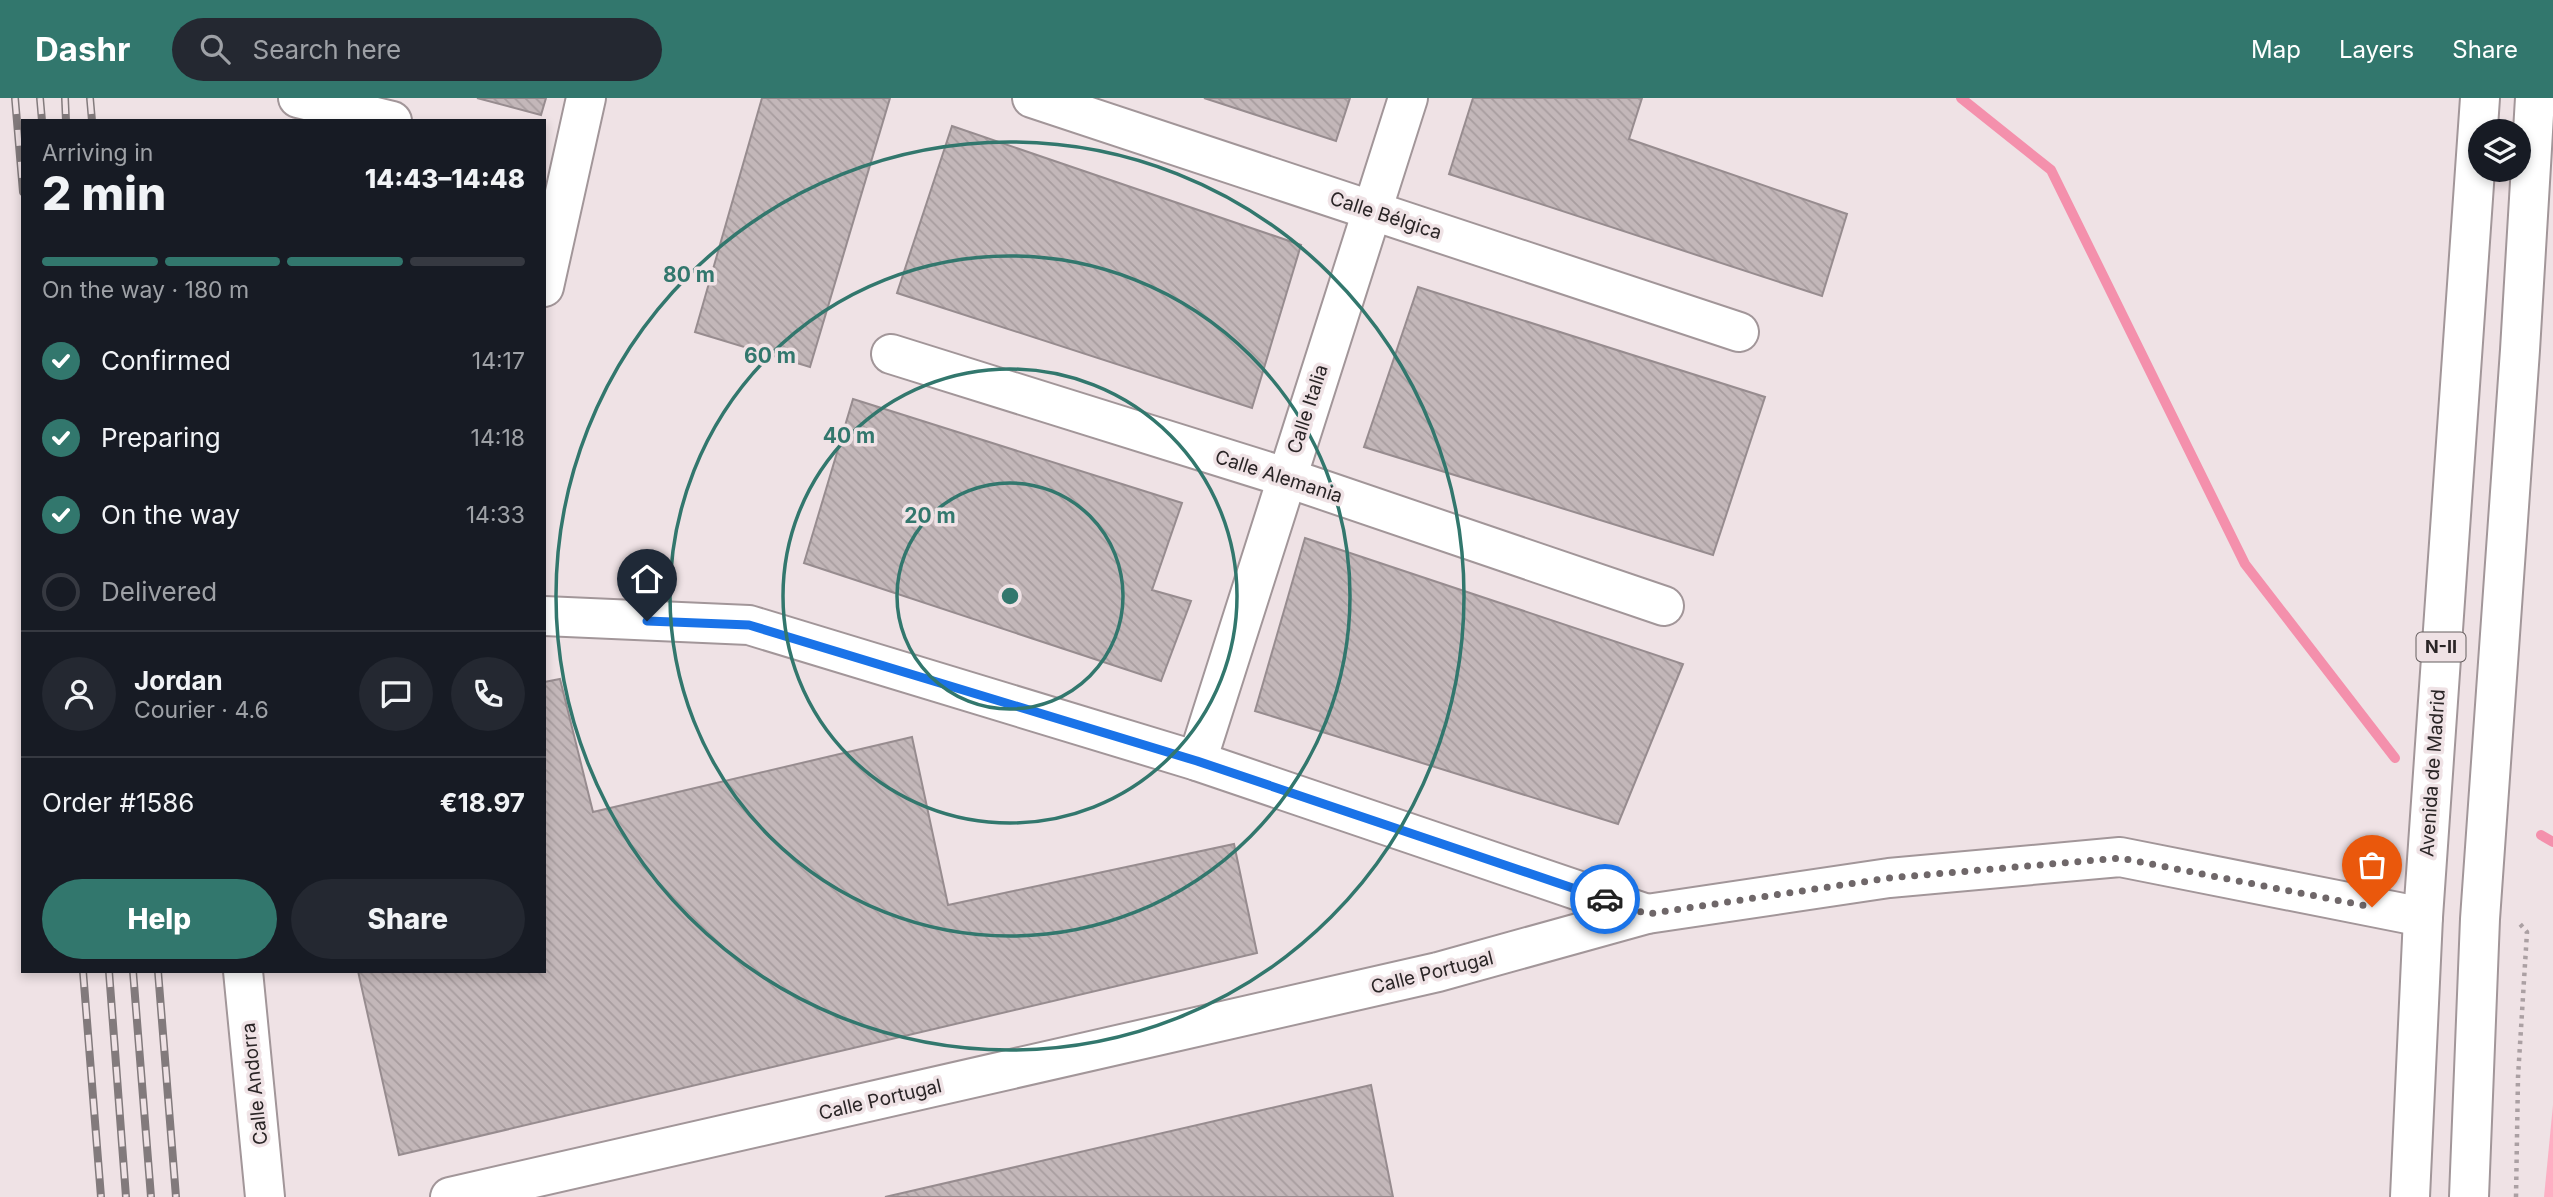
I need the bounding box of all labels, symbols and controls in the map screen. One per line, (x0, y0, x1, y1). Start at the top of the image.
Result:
search box (172, 18, 662, 81)
text: Dashr (35, 29, 130, 69)
icon: search (196, 30, 234, 68)
text: Search here (252, 34, 401, 65)
text: Map (2251, 35, 2301, 64)
text: Layers (2339, 35, 2414, 64)
text: Share (2452, 35, 2518, 64)
map controls (2468, 119, 2531, 182)
button: layers (2468, 119, 2531, 182)
text: Arriving in (42, 139, 153, 167)
text: 14:43–14:48 (365, 163, 525, 194)
text: 2 min (42, 165, 166, 221)
street label: Calle Bélgica (1327, 187, 1445, 244)
text: 80 m (663, 262, 715, 287)
text: On the way · 180 m (42, 276, 249, 304)
icon: check (42, 342, 80, 380)
text: 60 m (744, 343, 796, 368)
text: Confirmed (101, 345, 231, 376)
text: 14:17 (472, 347, 525, 375)
street label: Calle Italia (1282, 362, 1333, 457)
icon: check (42, 419, 80, 457)
text: Preparing (101, 422, 221, 453)
text: 40 m (823, 423, 875, 448)
text: 14:18 (471, 424, 525, 452)
street label: Calle Alemania (1212, 445, 1346, 508)
icon: check (42, 496, 80, 534)
text: On the way (101, 499, 240, 530)
text: 14:33 (466, 501, 525, 529)
text: 20 m (904, 503, 956, 528)
pin (617, 549, 677, 621)
icon: home (628, 560, 666, 598)
text: Delivered (101, 576, 217, 607)
centre of rings (998, 584, 1022, 608)
road number: N-II (2416, 632, 2466, 662)
button: person (42, 657, 116, 731)
button: chat (359, 657, 433, 731)
button: phone (451, 657, 525, 731)
text: Jordan (134, 665, 223, 696)
street label: Avenida de Madrid (2415, 688, 2450, 858)
text: Courier · 4.6 (134, 696, 269, 724)
text: Order #1586 (42, 787, 194, 818)
text: €18.97 (440, 787, 525, 818)
pin (2342, 835, 2402, 907)
icon: bag (2353, 846, 2391, 884)
courier (1570, 864, 1640, 934)
button: Help (42, 879, 277, 959)
button: Share (291, 879, 525, 959)
icon: car (1586, 880, 1624, 918)
street label: Calle Portugal (1368, 946, 1496, 999)
street label: Calle Andorra (237, 1022, 272, 1146)
street label: Calle Portugal (816, 1074, 944, 1125)

